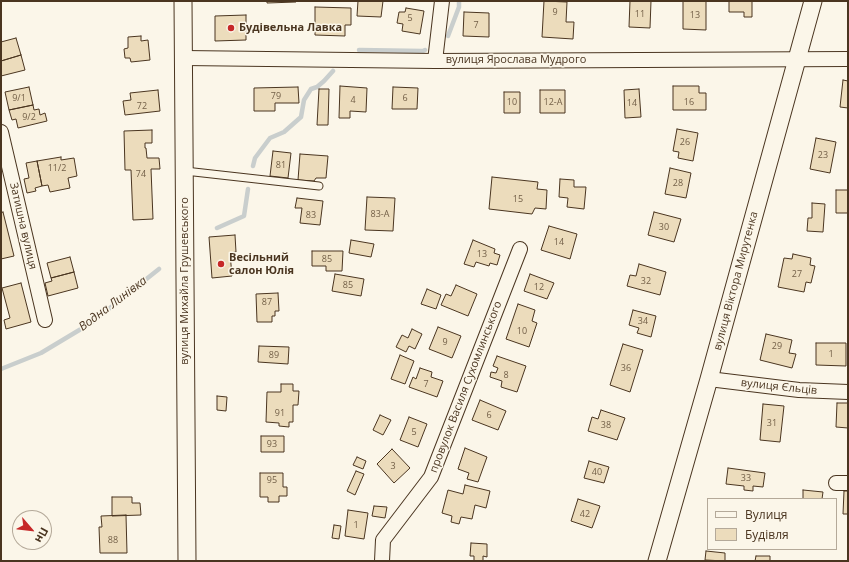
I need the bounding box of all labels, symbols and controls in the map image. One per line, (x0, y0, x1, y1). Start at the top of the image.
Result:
house number: 9 (552, 7, 558, 17)
house number: 11 (635, 9, 645, 19)
house number: 13 (690, 10, 700, 20)
house number: 5 (407, 13, 413, 23)
house number: 7 (473, 20, 479, 30)
place label: Будівельна Лавка (239, 21, 342, 35)
marker: Будівельна Лавка (226, 23, 236, 33)
street label: вулиця Ярослава Мудрого (446, 53, 586, 67)
house number: 79 (271, 91, 281, 101)
house number: 9/1 (12, 93, 26, 103)
house number: 6 (402, 93, 408, 103)
house number: 4 (350, 95, 356, 105)
house number: 10 (507, 97, 517, 107)
house number: 12-А (544, 97, 562, 107)
house number: 16 (684, 97, 694, 107)
house number: 14 (627, 98, 637, 108)
house number: 72 (137, 101, 147, 111)
house number: 9/2 (22, 112, 36, 122)
house number: 26 (680, 137, 690, 147)
house number: 23 (818, 150, 828, 160)
house number: 81 (276, 160, 286, 170)
house number: 11/2 (48, 163, 66, 173)
house number: 74 (136, 169, 146, 179)
house number: 28 (673, 178, 683, 188)
street label: Затишна вулиця (7, 181, 39, 271)
house number: 15 (513, 194, 523, 204)
street label: вулиця Михайла Грушевського (178, 197, 192, 365)
house number: 83-А (371, 209, 389, 219)
house number: 83 (306, 210, 316, 220)
street label: вулиця Віктора Мирутенка (711, 210, 761, 352)
house number: 30 (659, 222, 669, 232)
house number: 14 (554, 237, 564, 247)
house number: 13 (477, 249, 487, 259)
place label: Весільний салон Юлія (229, 251, 294, 277)
house number: 85 (322, 254, 332, 264)
marker: Весільний салон Юлія (216, 259, 226, 269)
house number: 27 (792, 269, 802, 279)
water label: Водна Линівка (76, 274, 150, 334)
house number: 32 (641, 276, 651, 286)
house number: 85 (343, 280, 353, 290)
house number: 12 (534, 282, 544, 292)
house number: 87 (262, 297, 272, 307)
street label: провулок Василя Сухомлинського (427, 299, 505, 475)
house number: 34 (638, 316, 648, 326)
house number: 10 (517, 326, 527, 336)
house number: 9 (442, 337, 448, 347)
house number: 29 (772, 341, 782, 351)
house number: 1 (828, 349, 834, 359)
house number: 89 (269, 350, 279, 360)
house number: 36 (621, 363, 631, 373)
house number: 8 (503, 370, 509, 380)
street label: вулиця Єльців (740, 376, 818, 398)
house number: 7 (423, 379, 429, 389)
house number: 91 (275, 408, 285, 418)
house number: 6 (486, 410, 492, 420)
house number: 31 (767, 418, 777, 428)
house number: 38 (601, 420, 611, 430)
house number: 5 (411, 427, 417, 437)
house number: 93 (267, 439, 277, 449)
house number: 3 (390, 461, 396, 471)
house number: 40 (592, 467, 602, 477)
house number: 33 (741, 473, 751, 483)
house number: 95 (267, 475, 277, 485)
legend (707, 498, 837, 550)
text: Вулиця (745, 506, 787, 523)
house number: 42 (580, 509, 590, 519)
north arrow (12, 510, 52, 550)
house number: 1 (353, 520, 359, 530)
text: Пн (32, 525, 52, 546)
text: Будівля (745, 526, 789, 543)
house number: 88 (108, 535, 118, 545)

